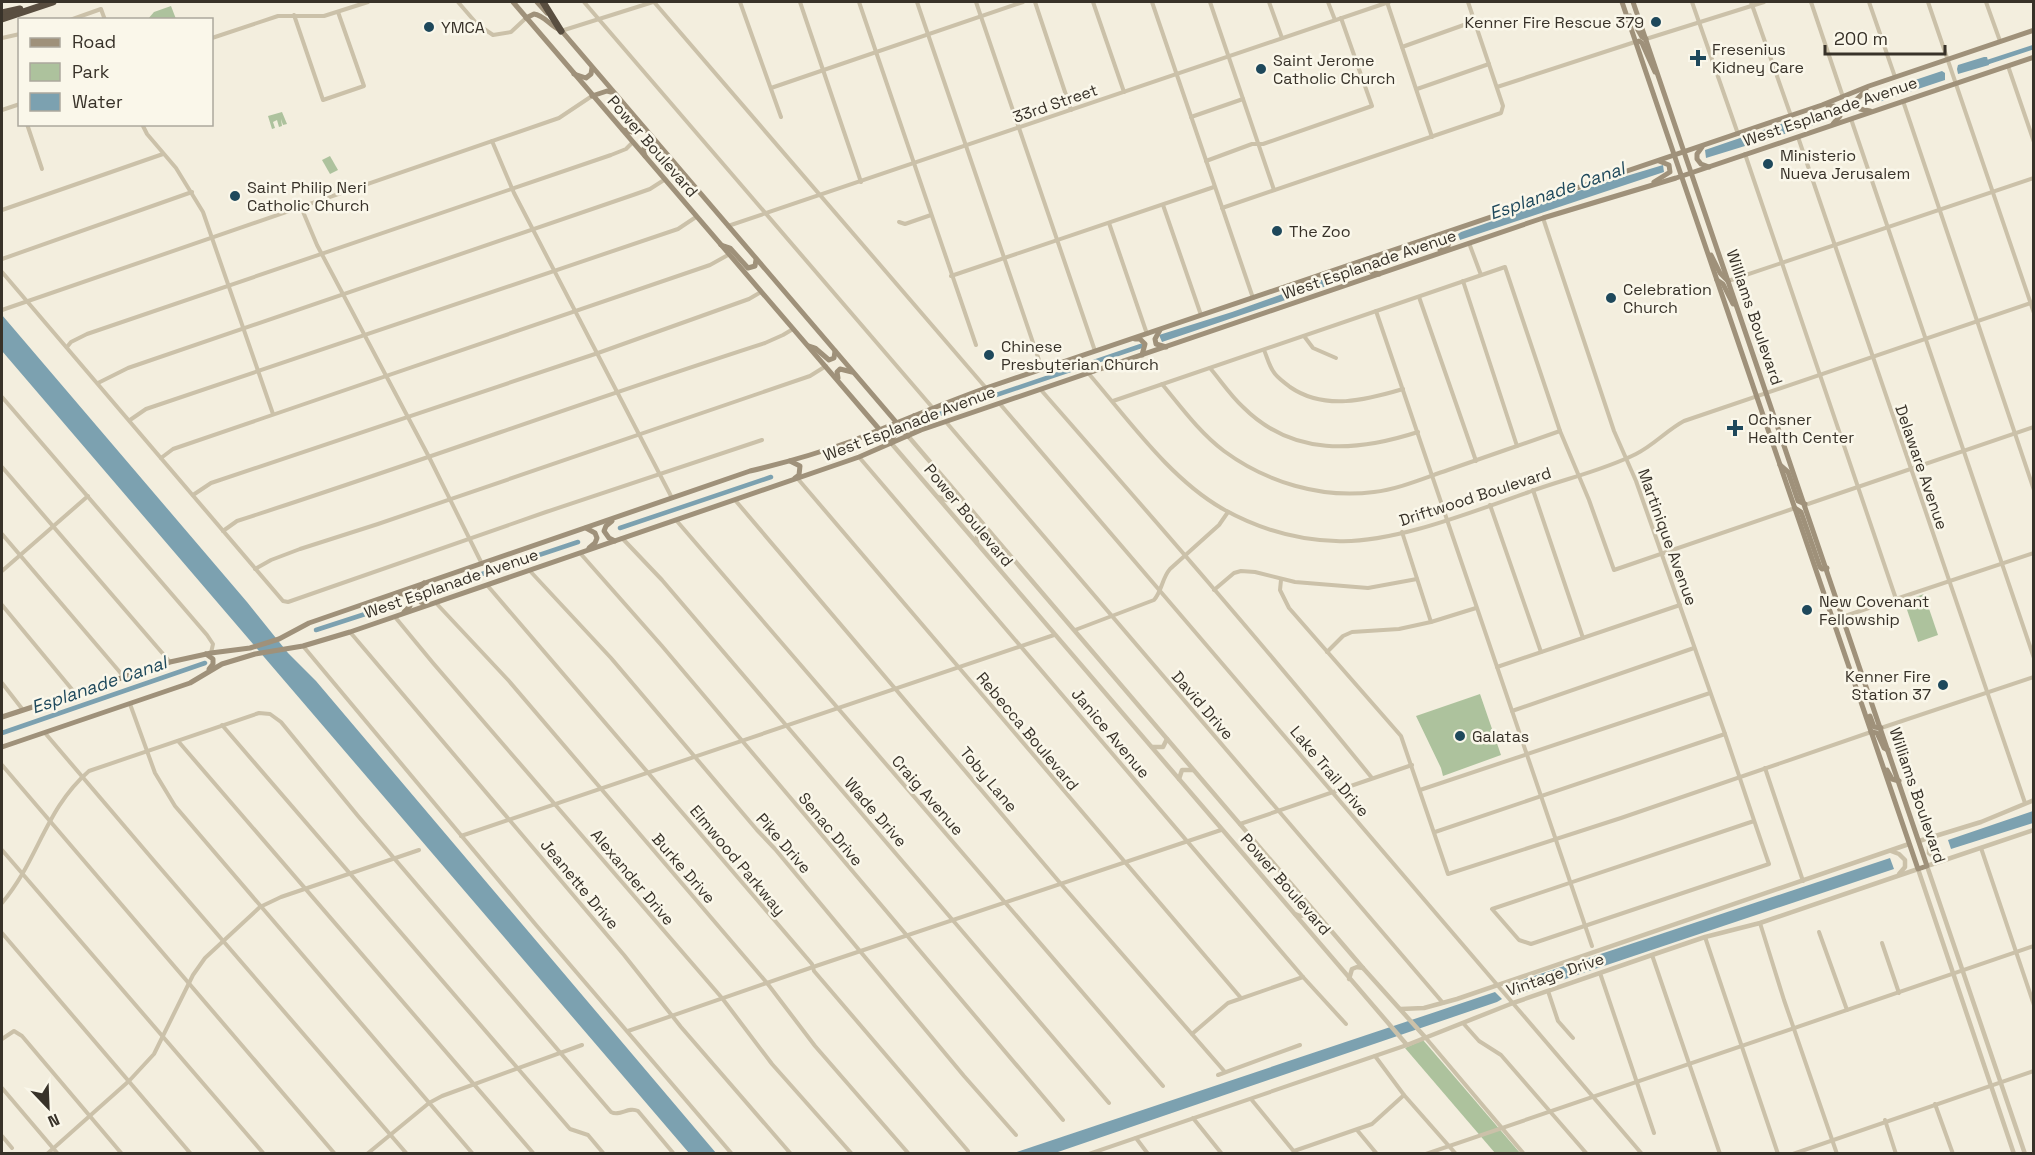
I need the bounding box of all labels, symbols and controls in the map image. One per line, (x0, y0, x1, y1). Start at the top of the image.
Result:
place label: Kenner Fire Rescue 379 (1465, 12, 1644, 33)
marker: Kenner Fire Rescue 379 (1649, 15, 1663, 29)
place label: YMCA (441, 17, 485, 38)
legend (18, 18, 213, 126)
scale bar (1825, 18, 1945, 56)
marker: YMCA (422, 20, 436, 34)
text: 200 m (1834, 27, 1888, 50)
text: Road (72, 30, 116, 53)
place label: Fresenius Kidney Care (1712, 39, 1804, 78)
marker: Fresenius Kidney Care (1689, 49, 1707, 67)
place label: Saint Jerome Catholic Church (1273, 50, 1395, 89)
text: Park (72, 60, 110, 83)
marker: Saint Jerome Catholic Church (1254, 62, 1268, 76)
street label: West Esplanade Avenue (1740, 72, 1920, 151)
street label: 33rd Street (1010, 79, 1100, 128)
text: Water (72, 90, 123, 113)
street label: Power Boulevard (603, 91, 703, 202)
place label: Ministerio Nueva Jerusalem (1780, 145, 1910, 184)
water label: Esplanade Canal (1486, 156, 1630, 224)
marker: Ministerio Nueva Jerusalem (1761, 157, 1775, 171)
place label: Saint Philip Neri Catholic Church (247, 177, 369, 216)
marker: Saint Philip Neri Catholic Church (228, 189, 242, 203)
place label: The Zoo (1289, 221, 1351, 242)
marker: The Zoo (1270, 224, 1284, 238)
street label: West Esplanade Avenue (1279, 225, 1459, 304)
street label: Williams Boulevard (1721, 247, 1788, 388)
place label: Celebration Church (1623, 279, 1712, 318)
marker: Celebration Church (1604, 291, 1618, 305)
place label: Chinese Presbyterian Church (1001, 336, 1159, 375)
marker: Chinese Presbyterian Church (982, 348, 996, 362)
street label: West Esplanade Avenue (820, 381, 998, 466)
street label: Delaware Avenue (1890, 402, 1953, 532)
place label: Ochsner Health Center (1748, 409, 1854, 448)
marker: Ochsner Health Center (1726, 419, 1744, 437)
street label: Power Boulevard (919, 459, 1018, 571)
street label: Driftwood Boulevard (1397, 462, 1554, 531)
street label: Martinique Avenue (1633, 466, 1702, 608)
street label: West Esplanade Avenue (361, 544, 541, 623)
place label: New Covenant Fellowship (1819, 591, 1929, 630)
marker: New Covenant Fellowship (1800, 603, 1814, 617)
water label: Esplanade Canal (28, 650, 172, 718)
street label: David Drive (1167, 666, 1238, 744)
place label: Kenner Fire Station 37 (1845, 666, 1931, 705)
street label: Rebecca Boulevard (972, 668, 1083, 795)
marker: Kenner Fire Station 37 (1936, 678, 1950, 692)
street label: Janice Avenue (1067, 684, 1154, 783)
street label: Lake Trail Drive (1285, 721, 1374, 821)
street label: Williams Boulevard (1884, 725, 1951, 866)
place label: Galatas (1472, 726, 1529, 747)
marker: Galatas (1453, 729, 1467, 743)
street label: Toby Lane (955, 742, 1022, 816)
street label: Craig Avenue (887, 751, 968, 840)
street label: Wade Drive (840, 773, 911, 851)
street label: Senac Drive (794, 788, 868, 871)
street label: Elmwood Parkway (685, 801, 790, 920)
street label: Pike Drive (752, 809, 816, 878)
street label: Alexander Drive (586, 825, 679, 930)
street label: Burke Drive (647, 829, 720, 908)
street label: Power Boulevard (1236, 829, 1336, 940)
street label: Jeanette Drive (536, 835, 623, 934)
street label: Vintage Drive (1504, 948, 1607, 1001)
north arrow (18, 1077, 78, 1137)
text: N (45, 1109, 63, 1132)

